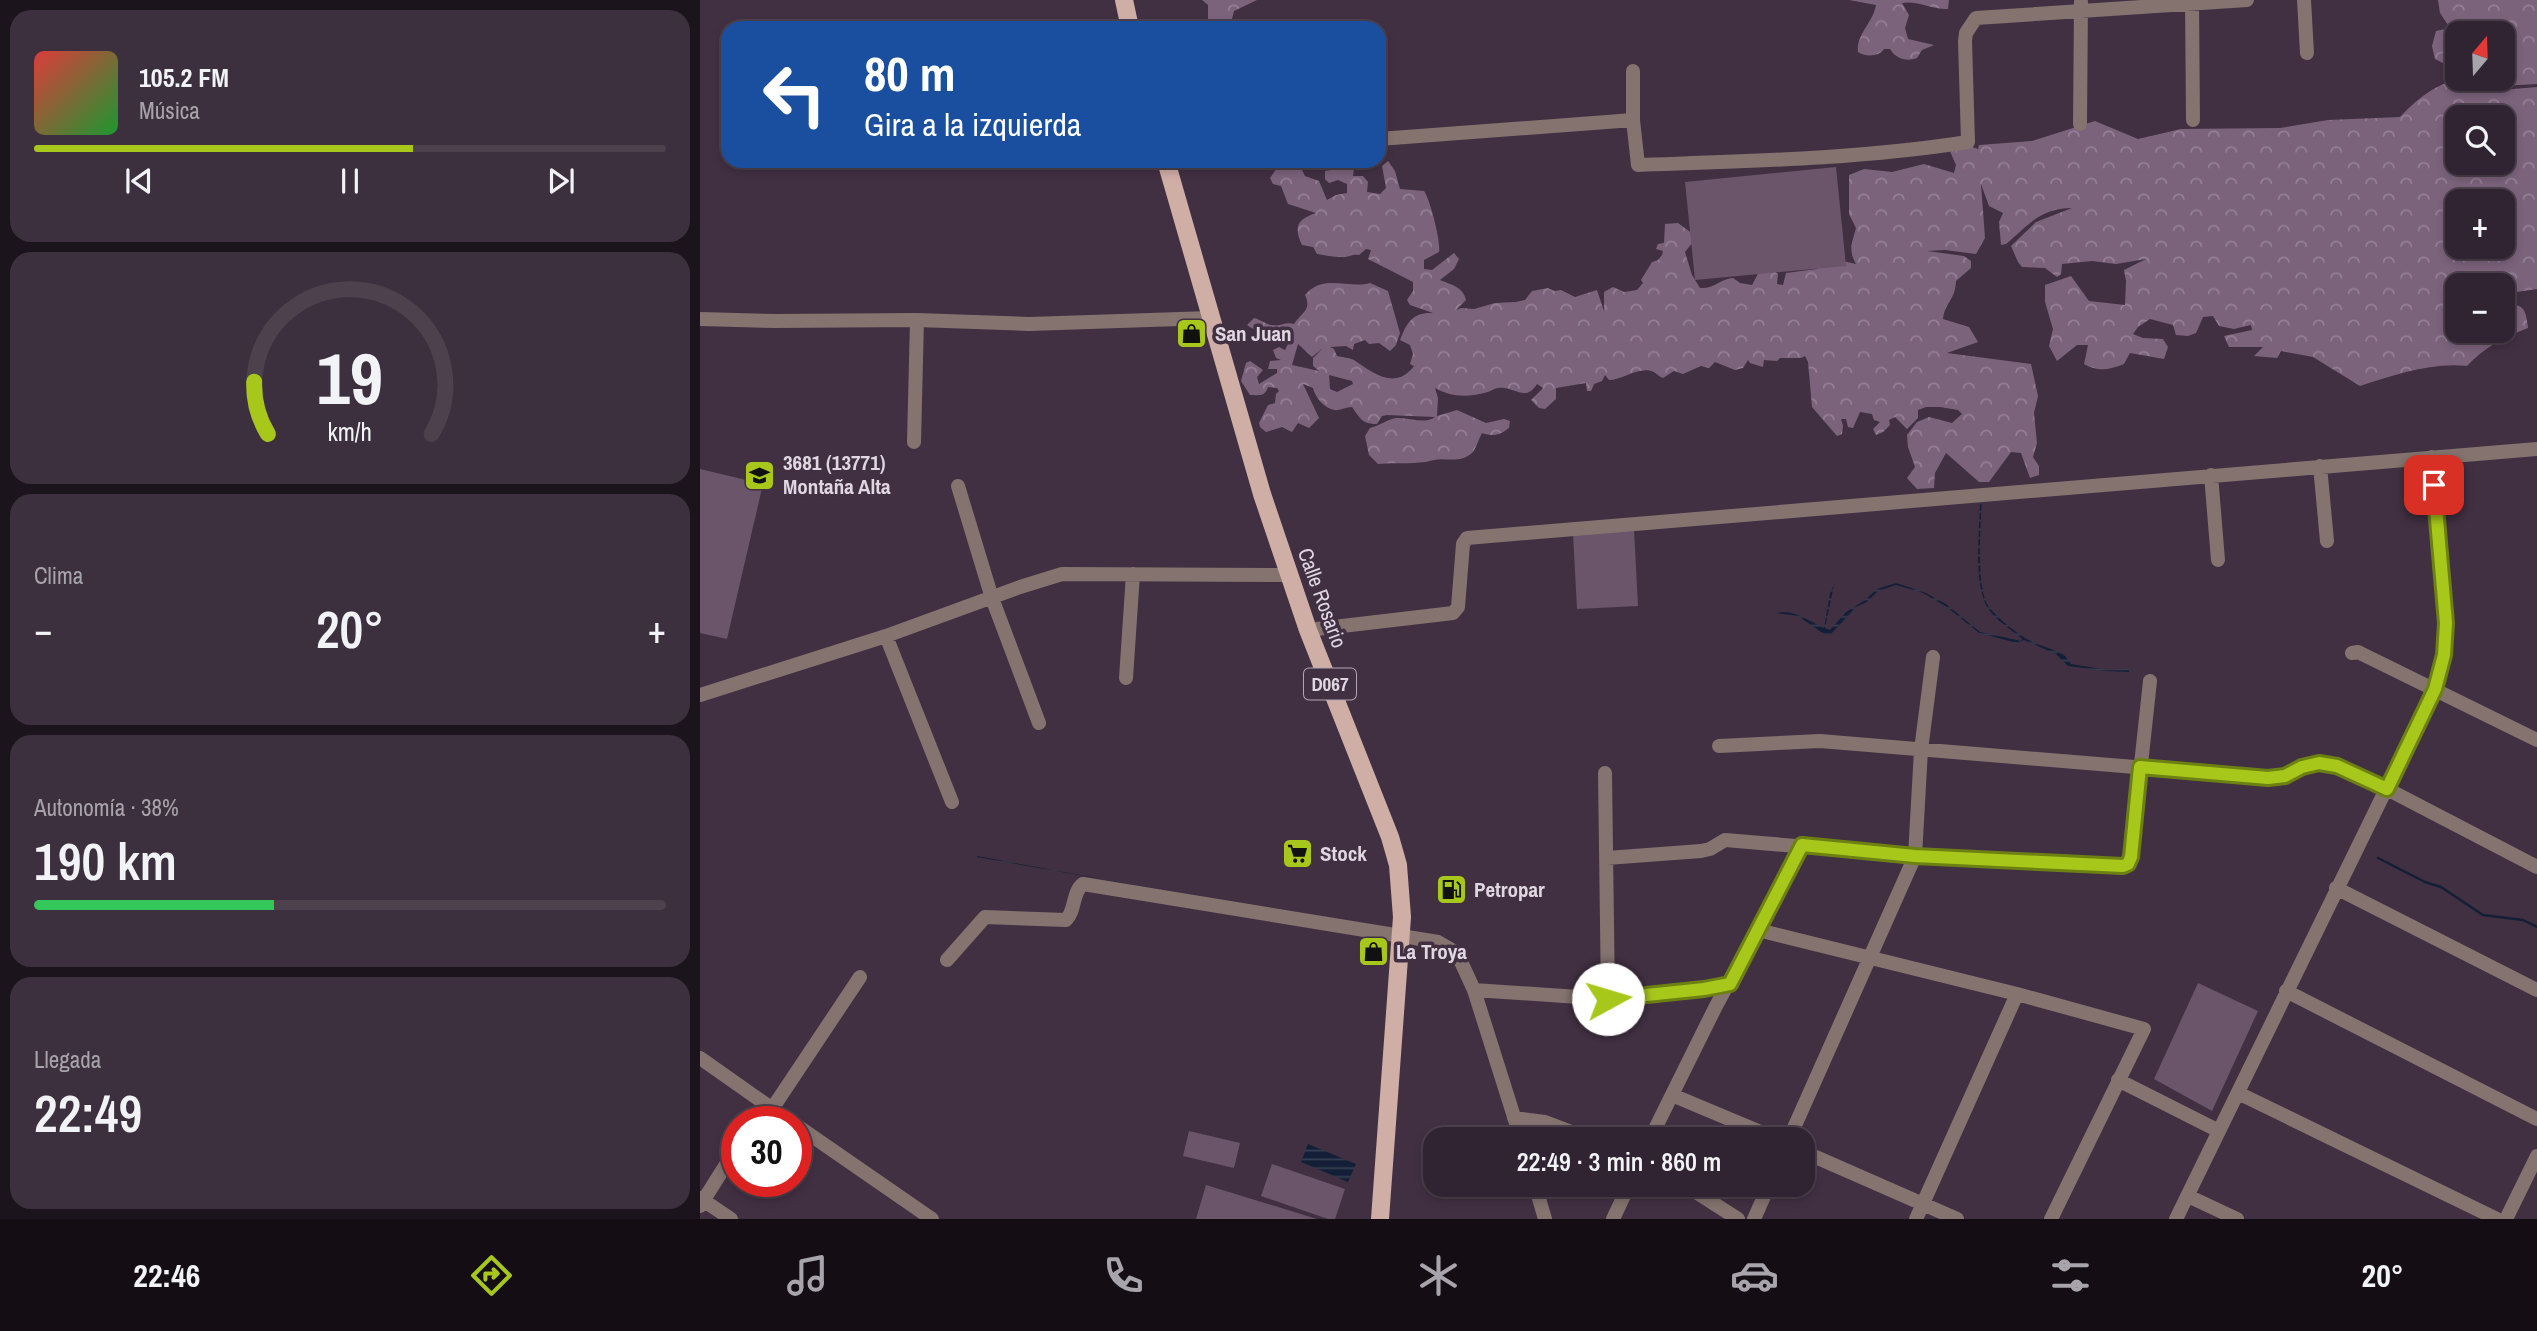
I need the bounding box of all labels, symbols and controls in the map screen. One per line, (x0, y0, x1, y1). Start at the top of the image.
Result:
north arrow (2445, 21, 2515, 91)
map controls (2445, 21, 2515, 343)
text: 80 m (864, 40, 956, 106)
icon: left (749, 49, 840, 140)
text: 105.2 FM (139, 60, 229, 95)
text: Música (139, 95, 200, 126)
text: Gira a la izquierda (864, 103, 1081, 146)
button: search (2445, 105, 2515, 175)
icon: previous (120, 162, 158, 200)
icon: pause (331, 162, 369, 200)
icon: next (542, 162, 580, 200)
button: + (2445, 189, 2515, 259)
button: − (2445, 273, 2515, 343)
shop icon: San Juan (1175, 317, 1209, 351)
place label: San Juan (1215, 319, 1292, 348)
text: 19 (317, 329, 383, 427)
text: km/h (328, 414, 372, 448)
place label: 3681 (13771) Montaña Alta (783, 448, 891, 501)
pin (2404, 455, 2464, 515)
school or university icon: 3681 (13771) Montaña Alta (743, 458, 777, 492)
icon: arrive (2415, 466, 2453, 504)
street label: Calle Rosario (1291, 544, 1354, 652)
text: Clima (34, 560, 83, 591)
text: 20° (316, 594, 384, 664)
text: − (34, 604, 52, 655)
text: + (648, 604, 666, 655)
road number: D067 (1304, 668, 1356, 699)
text: Autonomía · 38% (34, 792, 179, 823)
text: 190 km (34, 826, 177, 896)
supermarket icon: Stock (1280, 837, 1314, 871)
place label: Stock (1320, 839, 1367, 868)
fuel station icon: Petropar (1434, 873, 1468, 907)
place label: Petropar (1474, 875, 1545, 904)
shop icon: La Troya (1356, 935, 1390, 969)
place label: La Troya (1396, 937, 1467, 966)
position arrow (1571, 962, 1645, 1036)
text: Llegada (34, 1044, 101, 1075)
text: 22:49 (34, 1078, 142, 1148)
speed limit sign: 30 (721, 1106, 812, 1197)
text: 22:49 · 3 min · 860 m (1517, 1144, 1721, 1179)
icon: directions (467, 1251, 516, 1300)
icon: music (783, 1251, 832, 1300)
icon: phone (1099, 1251, 1148, 1300)
icon: climate (1414, 1251, 1463, 1300)
icon: car (1730, 1251, 1779, 1300)
icon: filters (2046, 1251, 2095, 1300)
text: 22:46 (133, 1254, 200, 1297)
text: 20° (2362, 1254, 2404, 1297)

